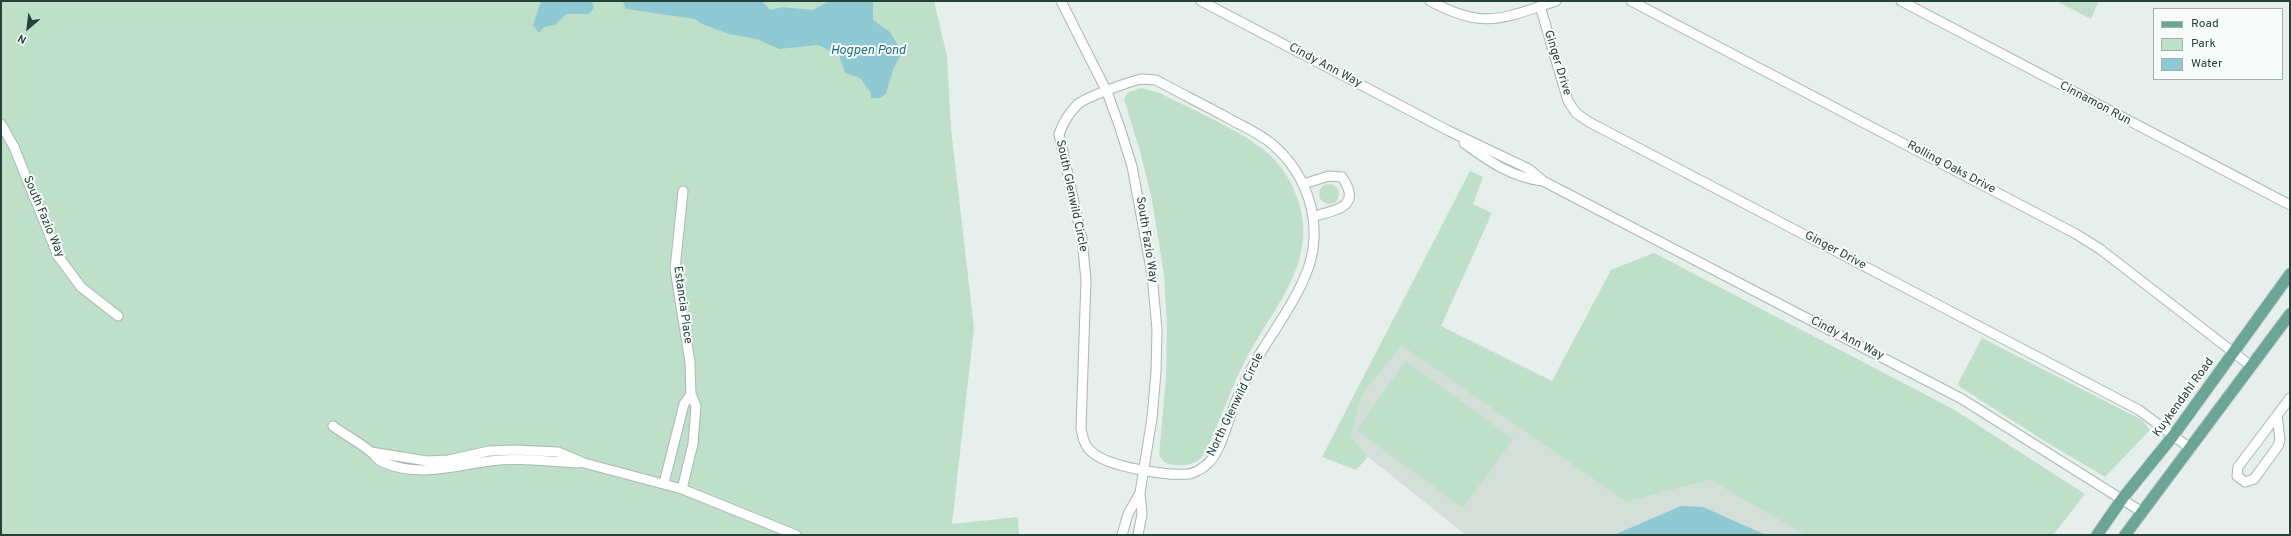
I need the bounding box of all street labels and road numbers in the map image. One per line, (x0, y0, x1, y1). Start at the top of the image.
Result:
street label: Ginger Drive (1540, 29, 1574, 97)
street label: Cindy Ann Way (1286, 41, 1364, 91)
street label: Cinnamon Run (2057, 79, 2133, 129)
street label: South Glenwild Circle (1052, 139, 1090, 253)
street label: Rolling Oaks Drive (1904, 139, 1998, 197)
street label: South Fazio Way (19, 174, 67, 260)
street label: South Fazio Way (1132, 196, 1160, 284)
street label: Ginger Drive (1802, 229, 1868, 273)
street label: Estancia Place (669, 265, 695, 345)
street label: Cindy Ann Way (1808, 314, 1886, 364)
street label: North Glenwild Circle (1205, 351, 1267, 459)
street label: Kuykendahl Road (2151, 356, 2217, 440)

